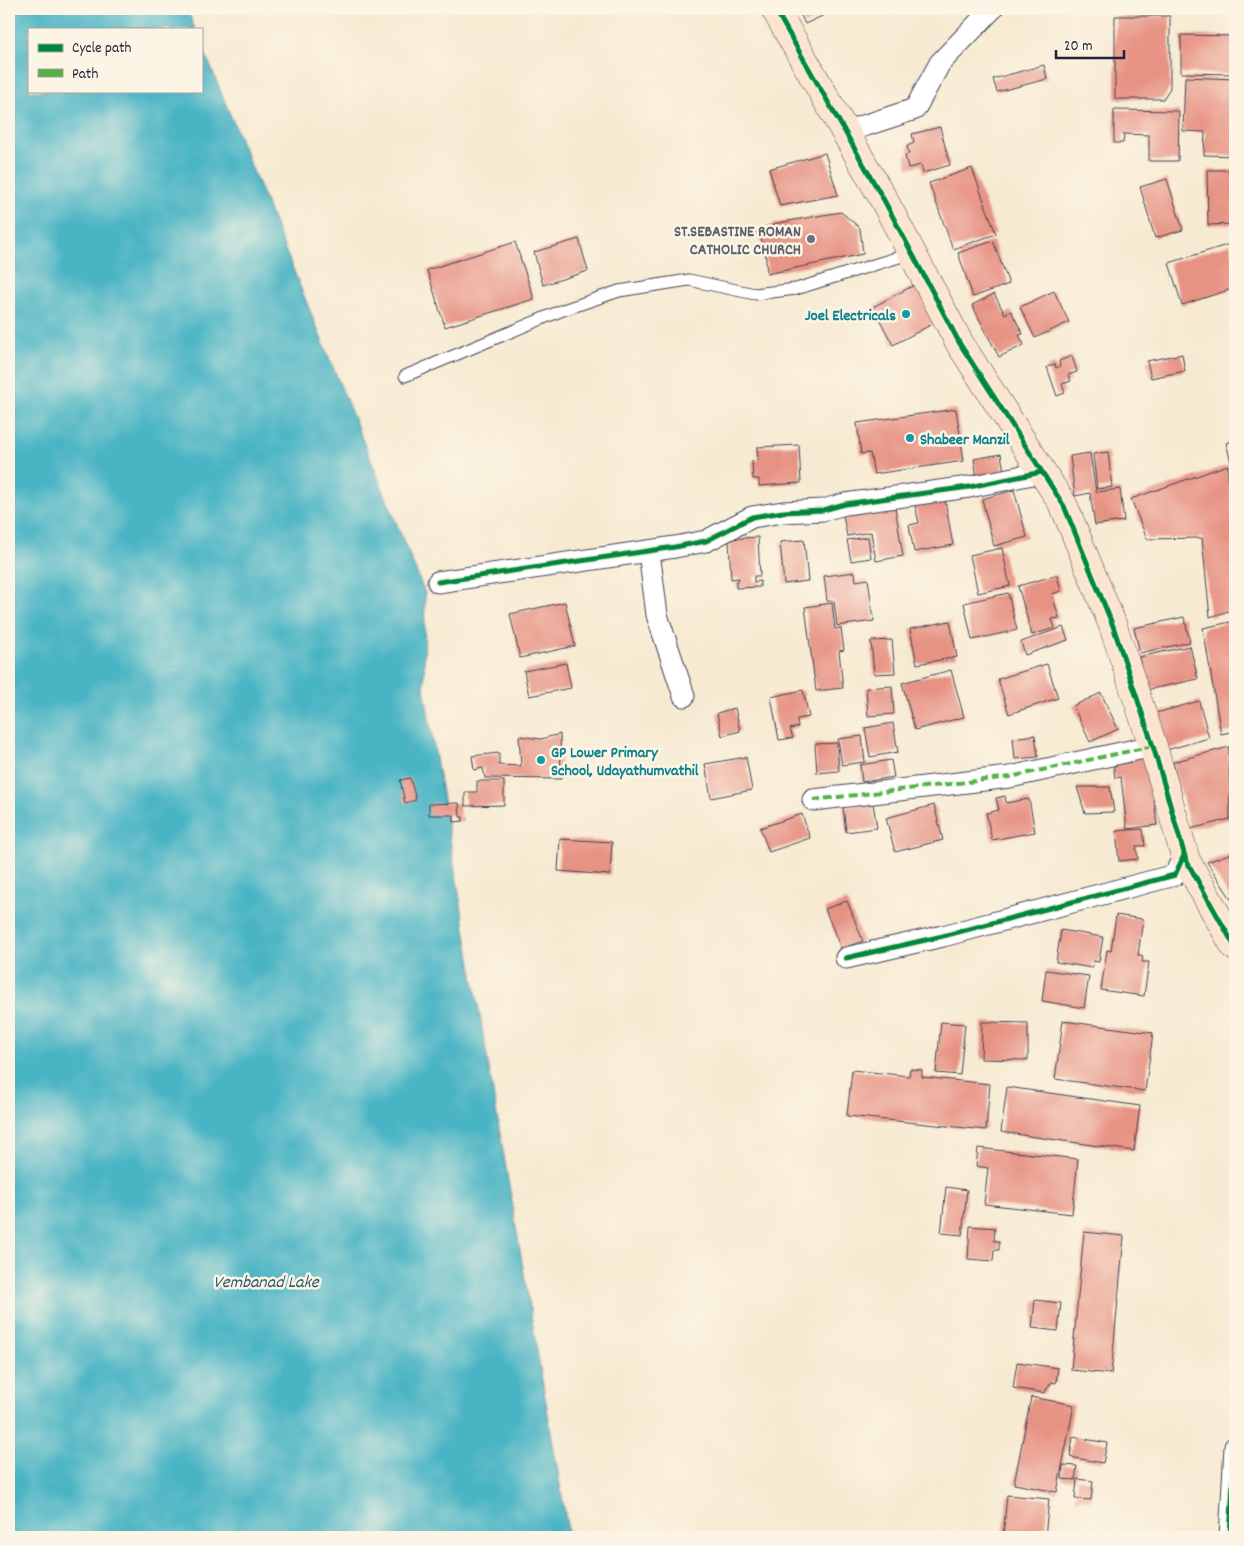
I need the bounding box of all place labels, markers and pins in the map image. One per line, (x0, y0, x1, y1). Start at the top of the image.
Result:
place label: ST.SEBASTINE ROMAN CATHOLIC CHURCH (674, 221, 801, 262)
marker: ST.SEBASTINE ROMAN CATHOLIC CHURCH (805, 233, 817, 245)
place label: Joel Electricals (805, 305, 896, 328)
marker: Joel Electricals (900, 308, 912, 320)
place label: Shabeer Manzil (920, 429, 1010, 452)
marker: Shabeer Manzil (904, 432, 916, 444)
place label: GP Lower Primary School, Udayathumvathil (551, 742, 699, 783)
marker: GP Lower Primary School, Udayathumvathil (535, 754, 547, 766)

